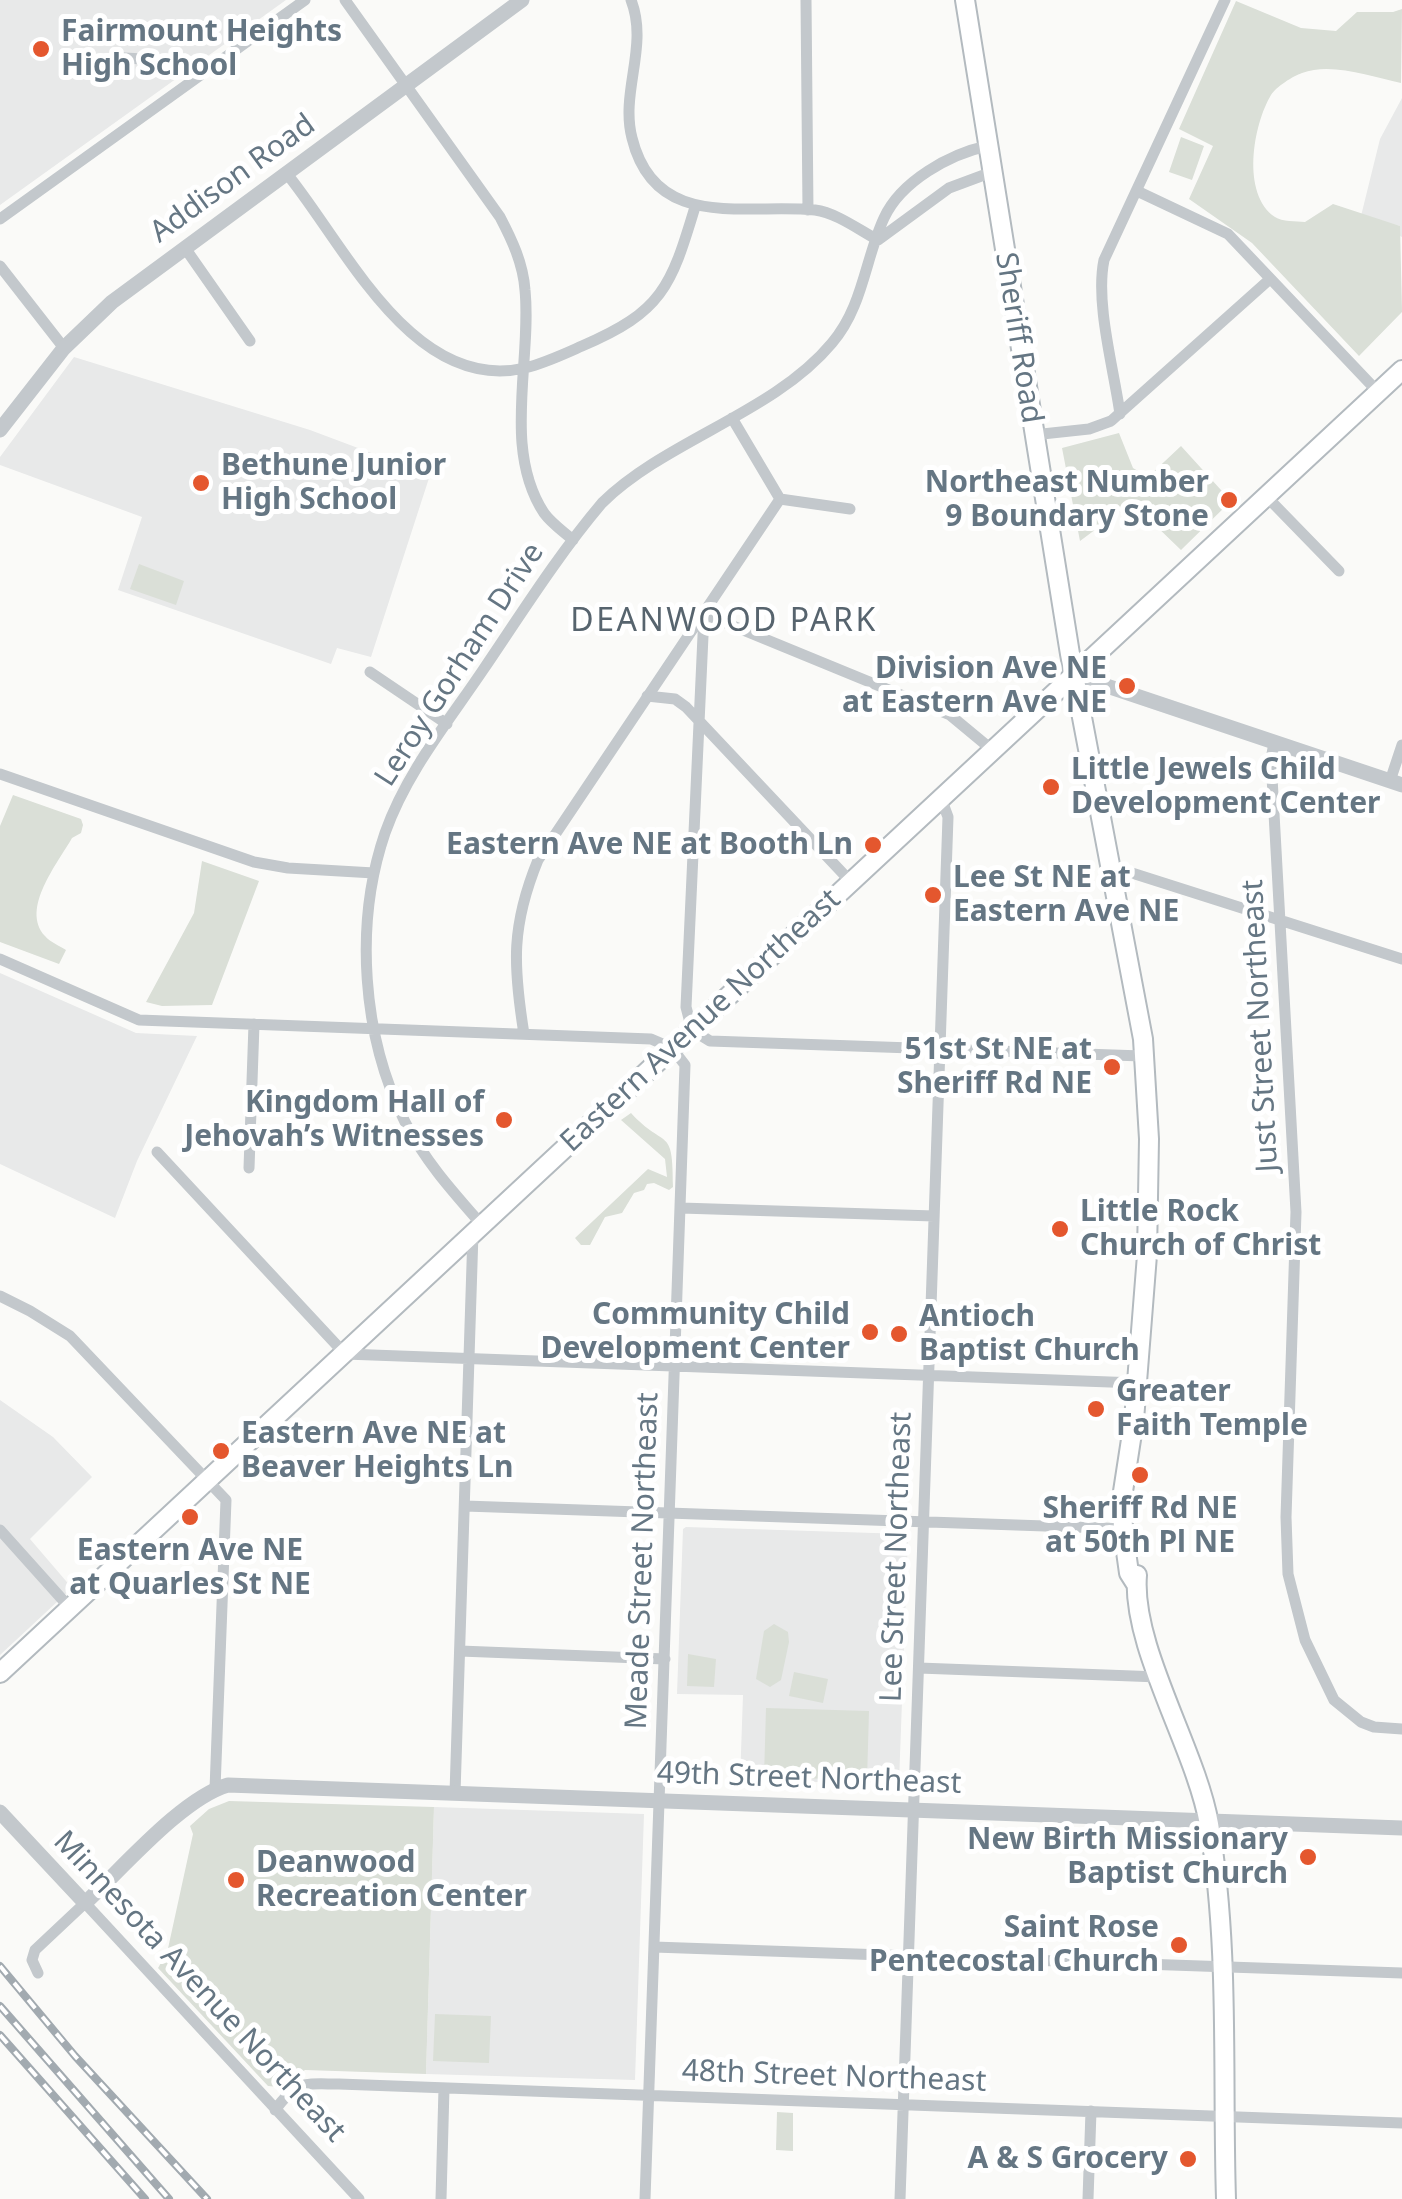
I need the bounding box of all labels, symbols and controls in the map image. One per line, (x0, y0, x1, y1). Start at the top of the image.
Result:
place label: Fairmount Heights High School (61, 14, 342, 84)
marker: Fairmount Heights High School (30, 38, 52, 60)
street label: Addison Road (144, 107, 322, 251)
street label: Sheriff Road (987, 250, 1049, 426)
place label: Bethune Junior High School (221, 448, 446, 518)
place label: Northeast Number 9 Boundary Stone (925, 465, 1209, 536)
marker: Bethune Junior High School (190, 472, 212, 494)
marker: Northeast Number 9 Boundary Stone (1218, 489, 1240, 511)
street label: Leroy Gorham Drive (368, 537, 552, 793)
district label: DEANWOOD PARK (570, 603, 878, 641)
place label: Division Ave NE at Eastern Ave NE (842, 651, 1107, 722)
marker: Division Ave NE at Eastern Ave NE (1116, 675, 1138, 697)
place label: Little Jewels Child Development Center (1071, 752, 1380, 822)
marker: Little Jewels Child Development Center (1040, 776, 1062, 798)
place label: Eastern Ave NE at Booth Ln (446, 827, 853, 863)
marker: Eastern Ave NE at Booth Ln (862, 834, 884, 856)
place label: Lee St NE at Eastern Ave NE (953, 860, 1179, 930)
street label: Just Street Northeast (1235, 879, 1287, 1173)
street label: Eastern Avenue Northeast (554, 882, 848, 1160)
marker: Lee St NE at Eastern Ave NE (922, 884, 944, 906)
place label: 51st St NE at Sheriff Rd NE (897, 1032, 1092, 1102)
marker: 51st St NE at Sheriff Rd NE (1101, 1056, 1123, 1078)
place label: Kingdom Hall of Jehovah’s Witnesses (184, 1085, 484, 1156)
marker: Kingdom Hall of Jehovah’s Witnesses (493, 1109, 515, 1131)
place label: Little Rock Church of Christ (1080, 1194, 1321, 1264)
marker: Little Rock Church of Christ (1049, 1218, 1071, 1240)
place label: Community Child Development Center (541, 1297, 850, 1368)
place label: Antioch Baptist Church (919, 1299, 1140, 1370)
marker: Community Child Development Center (859, 1321, 881, 1343)
marker: Antioch Baptist Church (888, 1323, 910, 1345)
place label: Greater Faith Temple (1116, 1374, 1308, 1444)
street label: Meade Street Northeast (619, 1392, 667, 1730)
marker: Greater Faith Temple (1085, 1398, 1107, 1420)
street label: Lee Street Northeast (874, 1411, 920, 1703)
place label: Eastern Ave NE at Beaver Heights Ln (241, 1416, 514, 1486)
marker: Eastern Ave NE at Beaver Heights Ln (210, 1440, 232, 1462)
marker: Sheriff Rd NE at 50th Pl NE (1129, 1464, 1151, 1486)
place label: Sheriff Rd NE at 50th Pl NE (1043, 1491, 1237, 1562)
marker: Eastern Ave NE at Quarles St NE (179, 1506, 201, 1528)
place label: Eastern Ave NE at Quarles St NE (69, 1533, 311, 1604)
street label: 49th Street Northeast (656, 1756, 962, 1802)
place label: New Birth Missionary Baptist Church (967, 1822, 1288, 1892)
street label: Minnesota Avenue Northeast (45, 1824, 353, 2150)
place label: Deanwood Recreation Center (256, 1845, 527, 1916)
marker: New Birth Missionary Baptist Church (1297, 1846, 1319, 1868)
marker: Deanwood Recreation Center (225, 1869, 247, 1891)
place label: Saint Rose Pentecostal Church (869, 1910, 1159, 1980)
marker: Saint Rose Pentecostal Church (1168, 1934, 1190, 1956)
street label: 48th Street Northeast (681, 2054, 987, 2100)
place label: A & S Grocery (968, 2141, 1168, 2177)
marker: A & S Grocery (1177, 2148, 1199, 2170)

